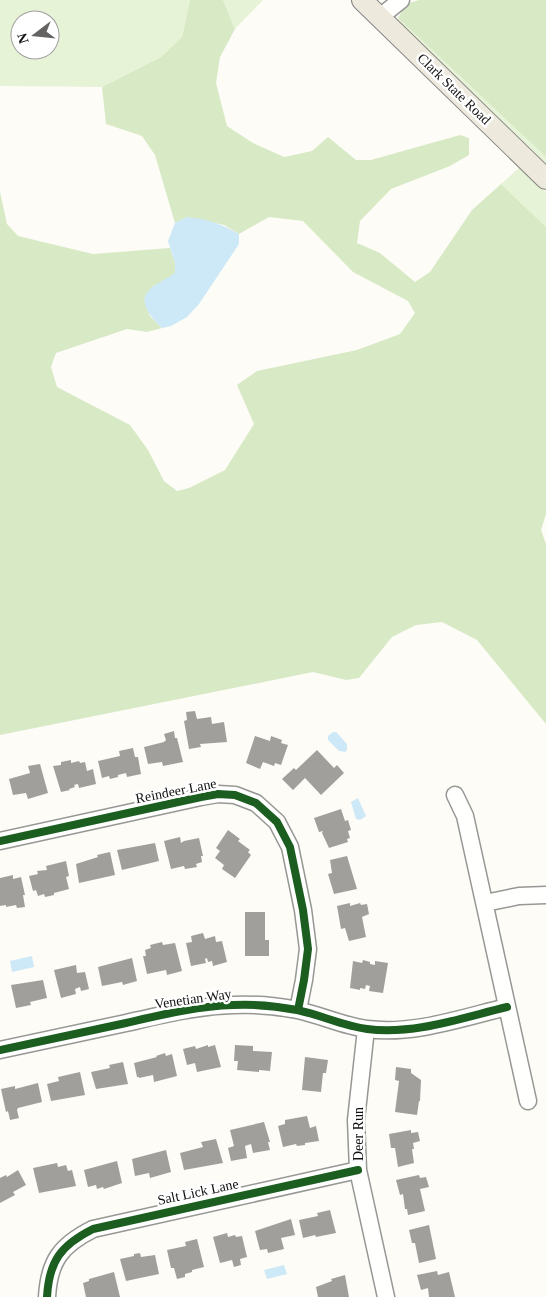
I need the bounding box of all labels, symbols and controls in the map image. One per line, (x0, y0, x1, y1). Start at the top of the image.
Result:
north arrow (10, 10, 60, 60)
text: N (14, 32, 32, 45)
street label: Clark State Road (414, 50, 494, 128)
street label: Reindeer Lane (134, 776, 218, 806)
street label: Venetian Way (154, 986, 232, 1012)
street label: Deer Run (351, 1107, 366, 1161)
street label: Salt Lick Lane (156, 1176, 240, 1208)

